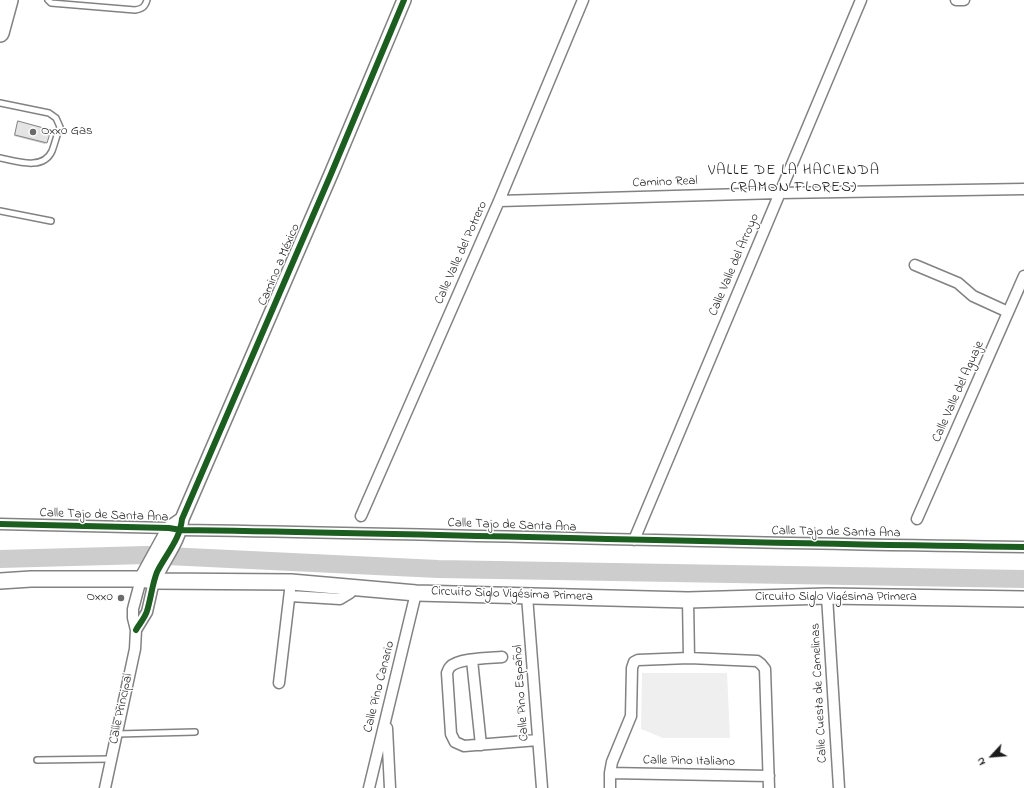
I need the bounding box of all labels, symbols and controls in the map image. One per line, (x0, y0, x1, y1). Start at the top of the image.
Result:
place label: Oxxo Gas (41, 124, 93, 140)
marker: Oxxo Gas (28, 127, 38, 137)
district label: VALLE DE LA HACIENDA (RAMON FLORES) (708, 163, 880, 198)
street label: Camino Real (632, 174, 698, 192)
street label: Calle Valle del Potrero (432, 199, 492, 307)
street label: Calle Valle del Arroyo (706, 211, 764, 319)
street label: Camino a México (256, 222, 304, 308)
street label: Calle Valle del Aguaje (930, 339, 988, 445)
street label: Calle Tajo de Santa Ana (39, 506, 169, 526)
street label: Calle Tajo de Santa Ana (447, 516, 577, 536)
street label: Calle Tajo de Santa Ana (771, 524, 901, 542)
street label: Circuito Siglo Vigésima Primera (431, 584, 593, 606)
place label: Oxxo (86, 590, 113, 606)
street label: Circuito Siglo Vigésima Primera (755, 590, 917, 606)
marker: Oxxo (116, 593, 126, 603)
street label: Calle Cuesta de Camelinas (809, 623, 831, 763)
street label: Calle Pino Canario (361, 640, 399, 734)
street label: Calle Pino Español (511, 644, 533, 742)
street label: Calle Principal (107, 672, 137, 746)
north arrow (972, 736, 1012, 776)
street label: Calle Pino Italiano (643, 753, 735, 771)
text: N (972, 754, 990, 768)

